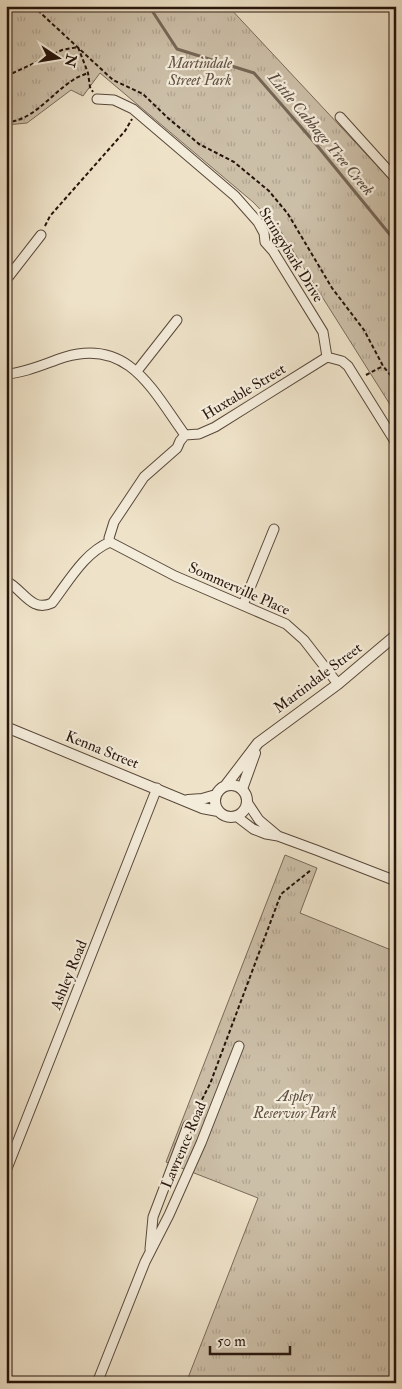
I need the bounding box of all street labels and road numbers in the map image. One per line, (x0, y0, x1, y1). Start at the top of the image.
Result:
street label: Stringybark Drive (254, 204, 328, 306)
street label: Huxtable Street (199, 360, 289, 424)
street label: Sommerville Place (185, 558, 293, 620)
street label: Martindale Street (270, 639, 366, 717)
street label: Kenna Street (63, 727, 142, 773)
street label: Ashley Road (46, 937, 92, 1014)
street label: Lawrence Road (157, 1098, 211, 1191)

